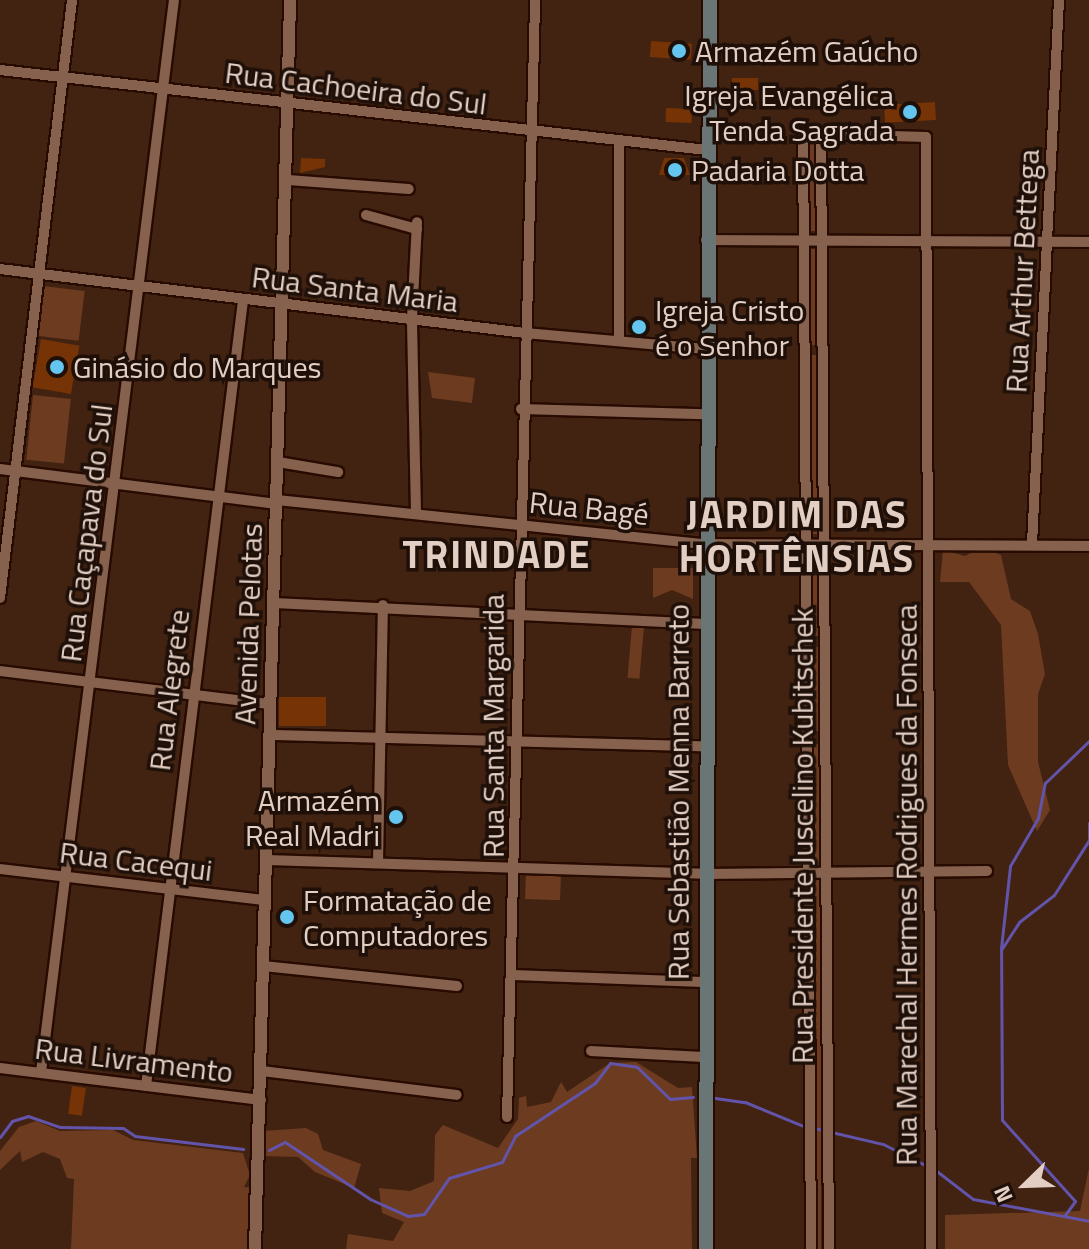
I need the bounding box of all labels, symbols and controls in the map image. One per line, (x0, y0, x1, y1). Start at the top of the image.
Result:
place label: Armazém Gaúcho (695, 33, 918, 69)
marker: Armazém Gaúcho (670, 42, 688, 60)
street label: Rua Cachoeira do Sul (223, 54, 489, 122)
place label: Igreja Evangélica Tenda Sagrada (684, 77, 894, 148)
marker: Igreja Evangélica Tenda Sagrada (901, 103, 919, 121)
street label: Rua Arthur Bettega (998, 148, 1046, 394)
place label: Padaria Dotta (691, 152, 864, 188)
marker: Padaria Dotta (666, 161, 684, 179)
street label: Rua Santa Maria (250, 258, 460, 320)
place label: Igreja Cristo é o Senhor (655, 292, 804, 362)
marker: Igreja Cristo é o Senhor (630, 318, 648, 336)
place label: Ginásio do Marques (73, 349, 321, 385)
marker: Ginásio do Marques (48, 358, 66, 376)
street label: Rua Caçapava do Sul (52, 402, 120, 664)
street label: Rua Bagé (527, 484, 651, 532)
district label: JARDIM DAS HORTÊNSIAS (679, 492, 915, 582)
street label: Avenida Pelotas (226, 523, 270, 725)
district label: TRINDADE (403, 532, 591, 578)
street label: Rua Santa Margarida (475, 594, 511, 858)
street label: Rua Sebastião Menna Barreto (660, 604, 696, 980)
street label: Rua Marechal Hermes Rodrigues da Fonseca (888, 604, 924, 1166)
street label: Rua Alegrete (141, 607, 197, 773)
street label: Rua Presidente Juscelino Kubitschek (784, 608, 820, 1064)
place label: Armazém Real Madri (245, 782, 380, 852)
marker: Armazém Real Madri (387, 808, 405, 826)
street label: Rua Cacequi (58, 834, 214, 888)
place label: Formatação de Computadores (303, 882, 492, 952)
marker: Formatação de Computadores (278, 908, 296, 926)
street label: Rua Livramento (33, 1030, 235, 1090)
north arrow (985, 1145, 1065, 1225)
text: N (984, 1181, 1022, 1208)

